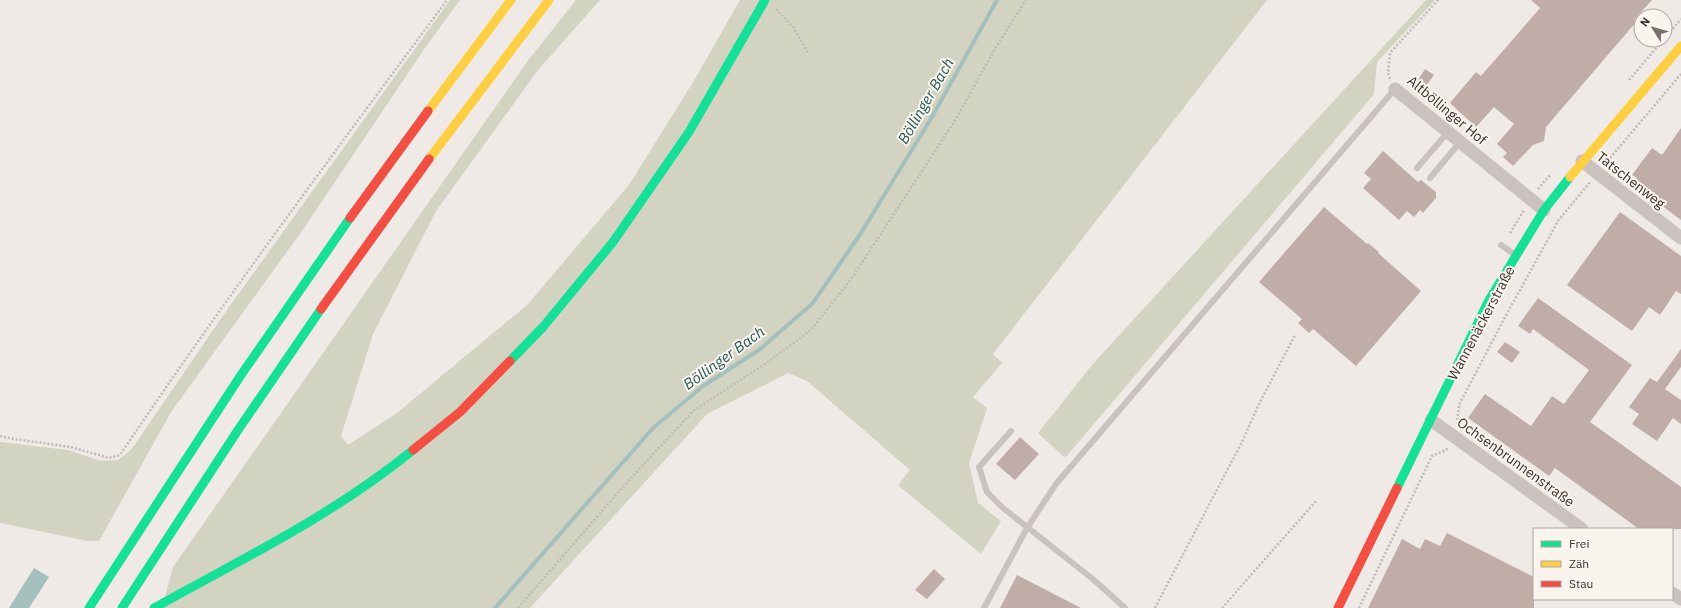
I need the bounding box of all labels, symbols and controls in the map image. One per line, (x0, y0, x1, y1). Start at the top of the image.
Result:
north arrow (1633, 8, 1673, 48)
text: N (1637, 15, 1653, 29)
water label: Böllinger Bach (893, 54, 958, 147)
street label: Altböllinger Hof (1404, 72, 1491, 149)
street label: Tatschenweg (1593, 147, 1670, 213)
street label: Wannenäckerstraße (1443, 263, 1519, 383)
water label: Böllinger Bach (679, 322, 768, 393)
street label: Ochsenbrunnenstraße (1454, 413, 1579, 511)
legend (1533, 528, 1673, 600)
text: Frei (1569, 536, 1589, 551)
text: Zäh (1569, 556, 1589, 571)
text: Stau (1569, 576, 1593, 591)

